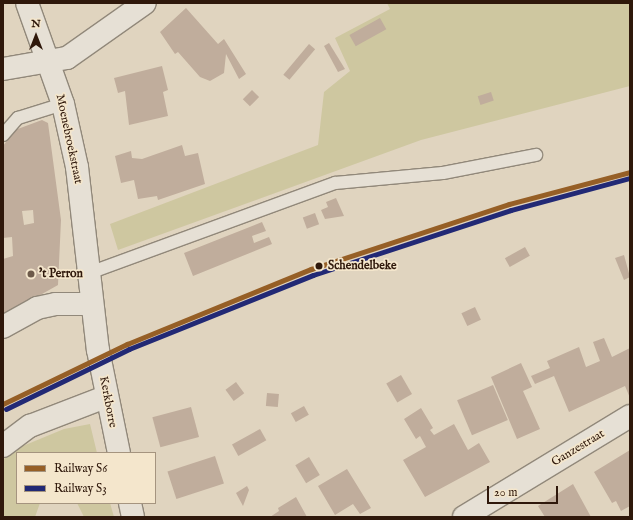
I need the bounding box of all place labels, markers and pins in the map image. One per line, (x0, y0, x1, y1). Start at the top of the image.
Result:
marker: Schendelbeke (312, 259, 326, 273)
place label: Schendelbeke (328, 259, 397, 273)
place label: 't Perron (39, 267, 83, 281)
marker: 't Perron (26, 269, 36, 279)

